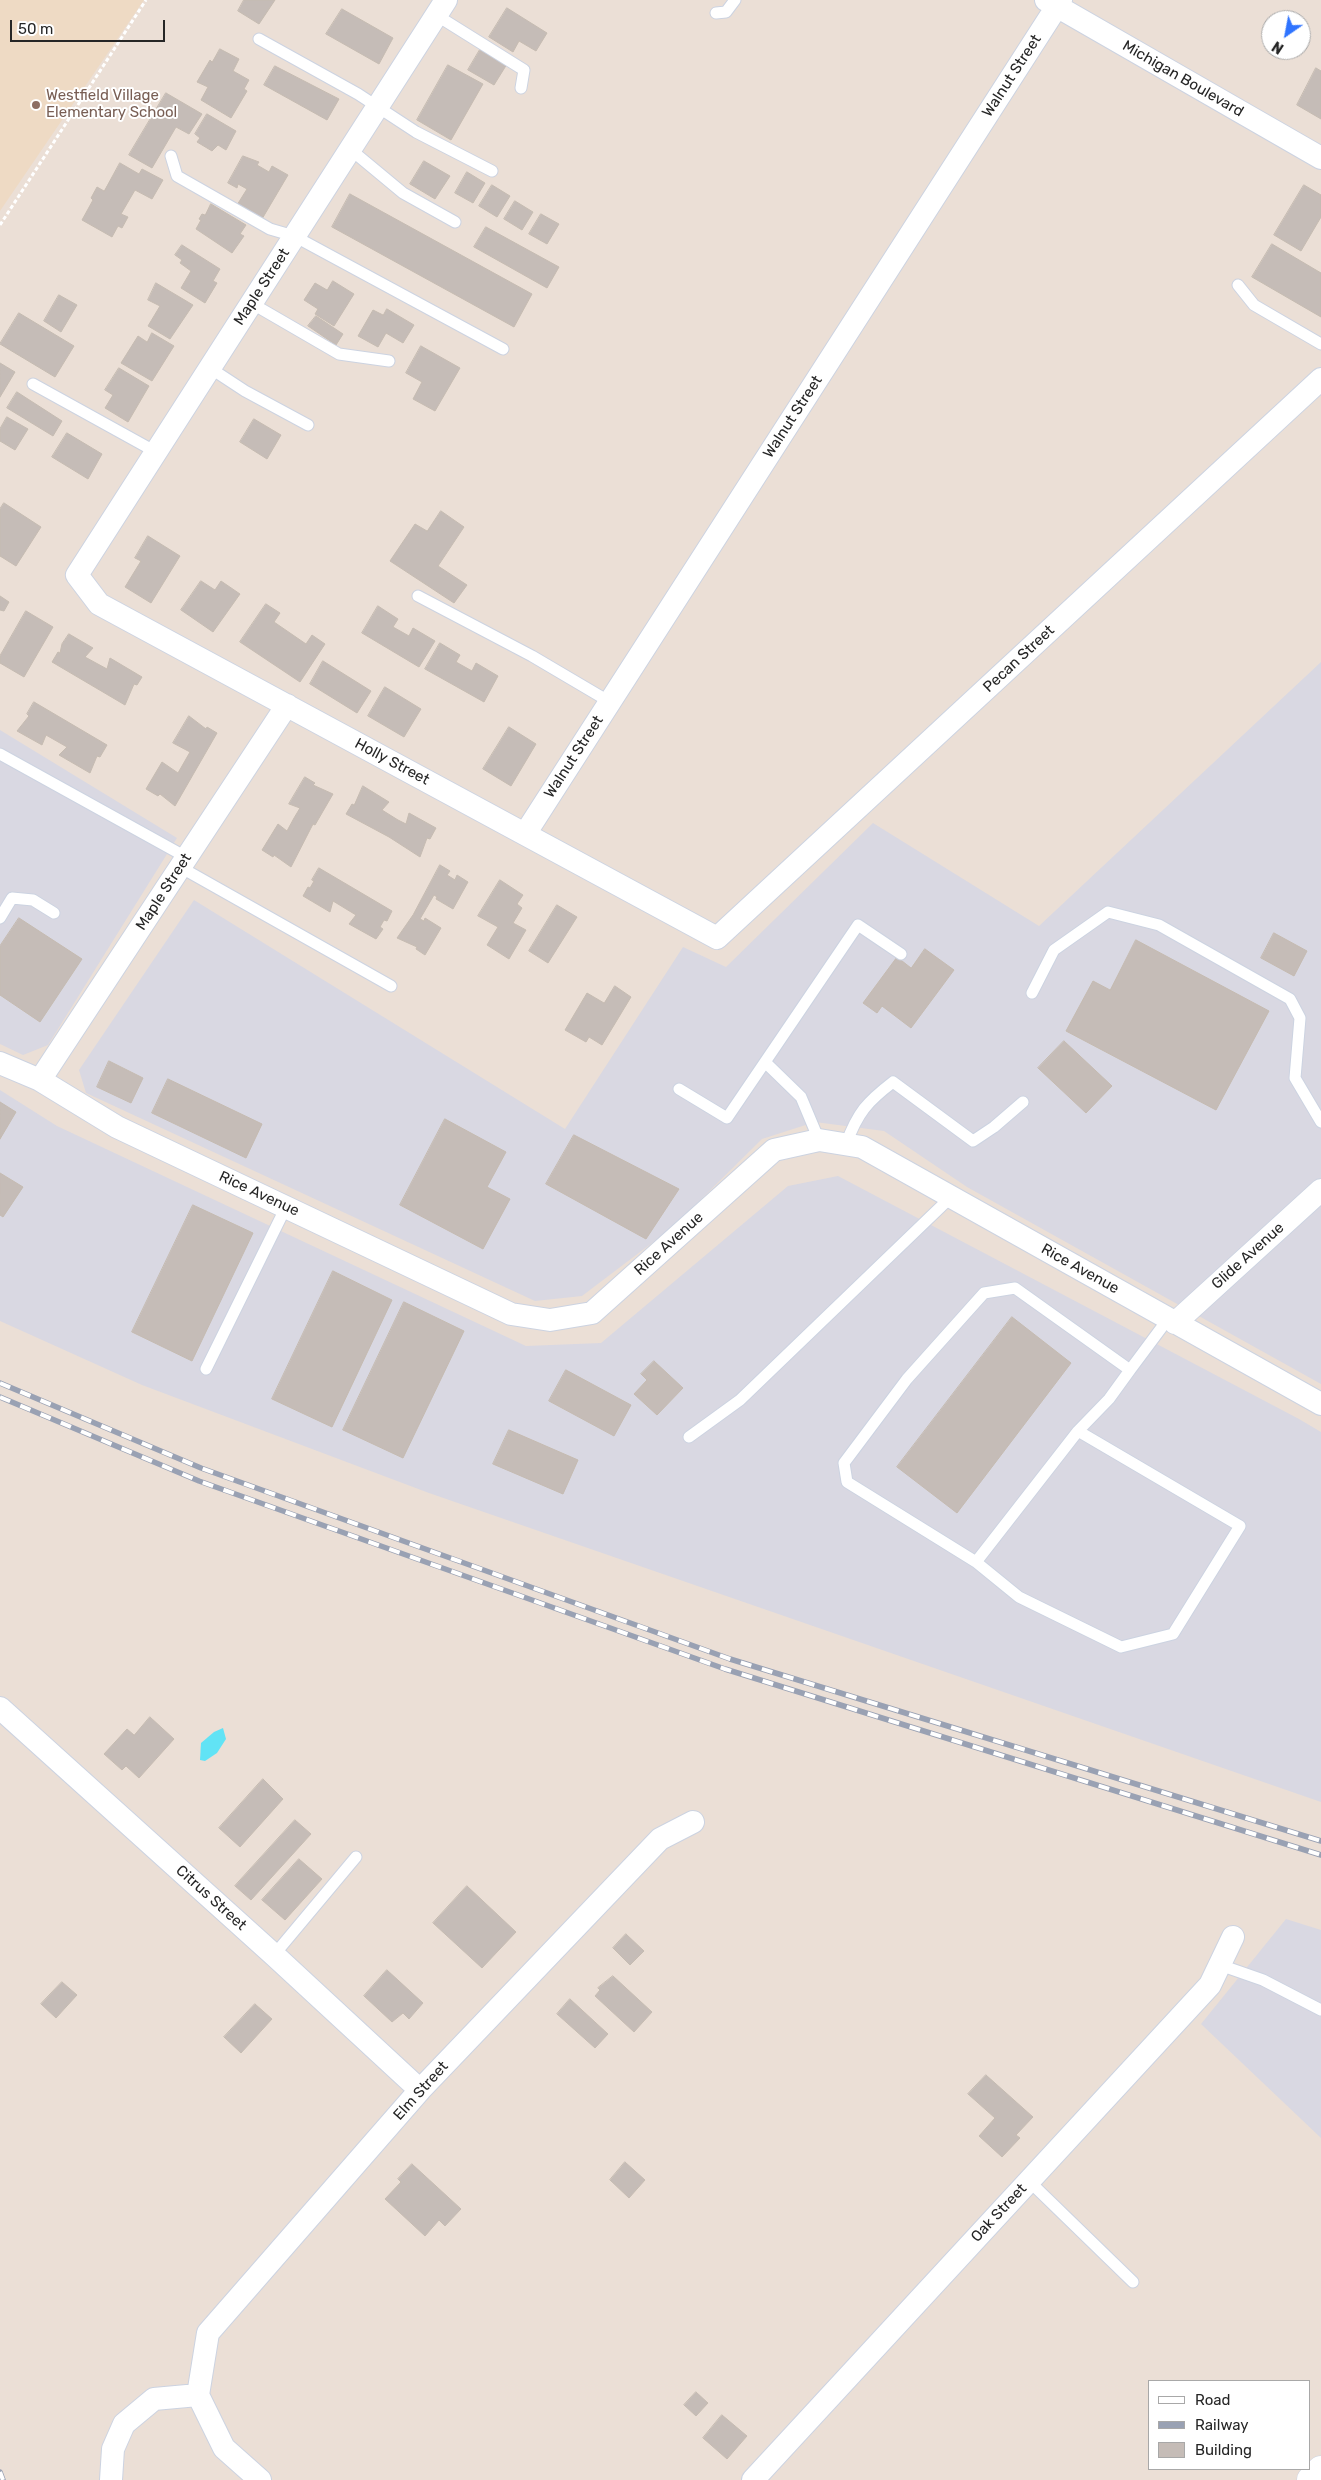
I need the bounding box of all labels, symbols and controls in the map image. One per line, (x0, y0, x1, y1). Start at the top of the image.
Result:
scale bar (12, 10, 168, 42)
north arrow (1261, 10, 1311, 60)
text: 50 m (18, 20, 53, 38)
street label: Walnut Street (979, 31, 1045, 121)
street label: Michigan Boulevard (1119, 37, 1247, 121)
text: N (1269, 37, 1287, 57)
place label: Westfield Village Elementary School (46, 87, 177, 122)
marker: Westfield Village Elementary School (30, 99, 42, 111)
street label: Maple Street (230, 245, 294, 329)
street label: Walnut Street (760, 372, 826, 462)
street label: Pecan Street (980, 622, 1058, 696)
street label: Walnut Street (541, 712, 607, 802)
street label: Holly Street (352, 735, 432, 789)
street label: Maple Street (132, 850, 196, 934)
street label: Rice Avenue (216, 1168, 302, 1220)
street label: Rice Avenue (631, 1208, 707, 1280)
street label: Glide Avenue (1208, 1219, 1288, 1293)
street label: Rice Avenue (1038, 1240, 1122, 1298)
street label: Citrus Street (172, 1862, 250, 1934)
street label: Elm Street (390, 2058, 452, 2124)
street label: Oak Street (967, 2180, 1031, 2246)
legend (1148, 2380, 1311, 2470)
text: Road (1195, 2391, 1231, 2409)
text: Railway (1195, 2416, 1249, 2434)
text: Building (1195, 2441, 1252, 2459)

